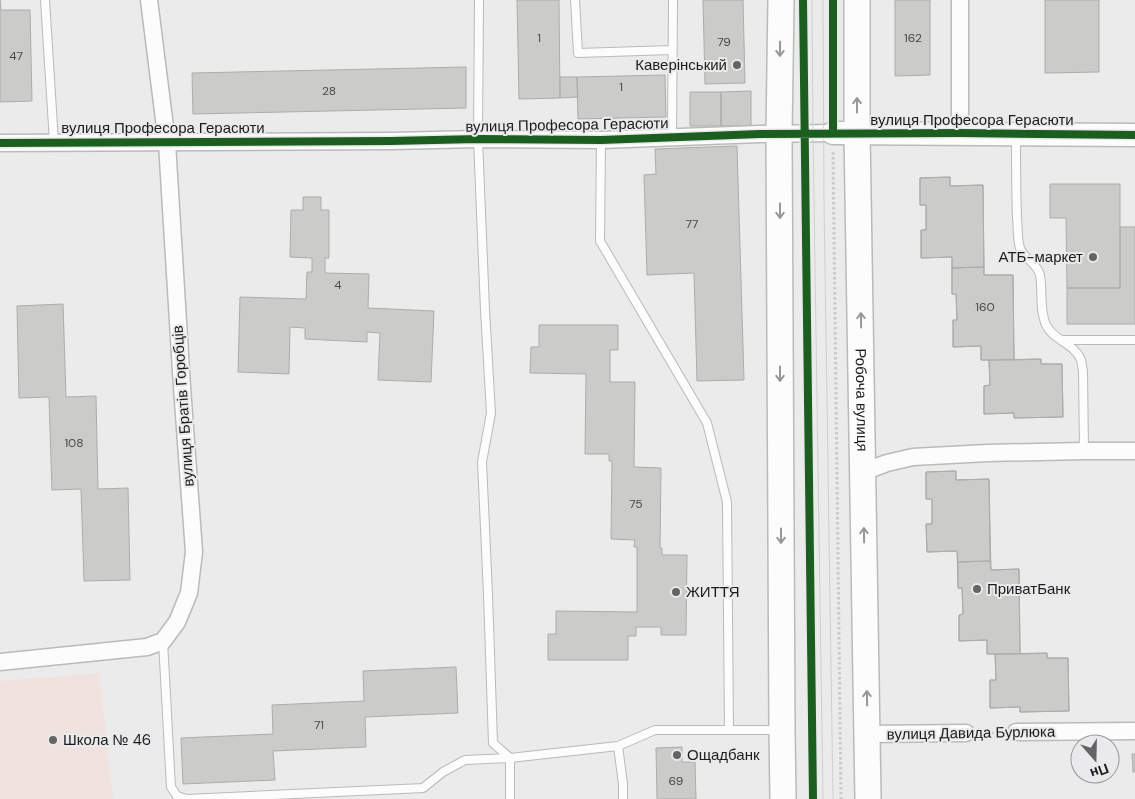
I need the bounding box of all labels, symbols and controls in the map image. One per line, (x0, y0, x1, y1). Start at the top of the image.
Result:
house number: 1 (537, 30, 541, 46)
house number: 162 (904, 30, 922, 46)
house number: 79 (717, 34, 731, 50)
one-way arrow (775, 40, 785, 56)
house number: 47 (9, 48, 23, 64)
place label: Каверінський (635, 55, 727, 75)
marker: Каверінський (731, 59, 743, 71)
house number: 1 (619, 79, 623, 95)
house number: 28 (322, 83, 336, 99)
one-way arrow (852, 98, 862, 114)
street label: вулиця Професора Герасюти (870, 110, 1074, 130)
street label: вулиця Професора Герасюти (465, 113, 669, 137)
street label: вулиця Професора Герасюти (61, 118, 265, 138)
one-way arrow (775, 202, 785, 219)
house number: 77 (686, 216, 698, 232)
place label: АТБ-маркет (999, 247, 1083, 267)
marker: АТБ-маркет (1087, 251, 1099, 263)
house number: 4 (334, 277, 342, 293)
house number: 160 (975, 299, 995, 315)
one-way arrow (856, 313, 865, 329)
street label: вулиця Братів Горобців (167, 325, 199, 487)
street label: Робоча вулиця (851, 348, 872, 452)
one-way arrow (775, 365, 785, 381)
house number: 108 (64, 435, 84, 451)
house number: 75 (629, 496, 643, 512)
one-way arrow (776, 528, 786, 544)
one-way arrow (860, 528, 869, 544)
place label: ПриватБанк (987, 579, 1071, 599)
place label: ЖИТТЯ (686, 582, 739, 602)
marker: ПриватБанк (971, 583, 983, 595)
marker: ЖИТТЯ (670, 586, 682, 598)
one-way arrow (862, 690, 872, 706)
house number: 71 (314, 717, 324, 733)
street label: вулиця Давида Бурлюка (887, 722, 1056, 744)
place label: Школа № 46 (63, 730, 151, 750)
marker: Школа № 46 (47, 734, 59, 746)
north arrow (1070, 734, 1120, 784)
place label: Ощадбанк (687, 745, 760, 765)
marker: Ощадбанк (671, 749, 683, 761)
text: Пн (1088, 760, 1111, 783)
house number: 69 (669, 773, 683, 789)

